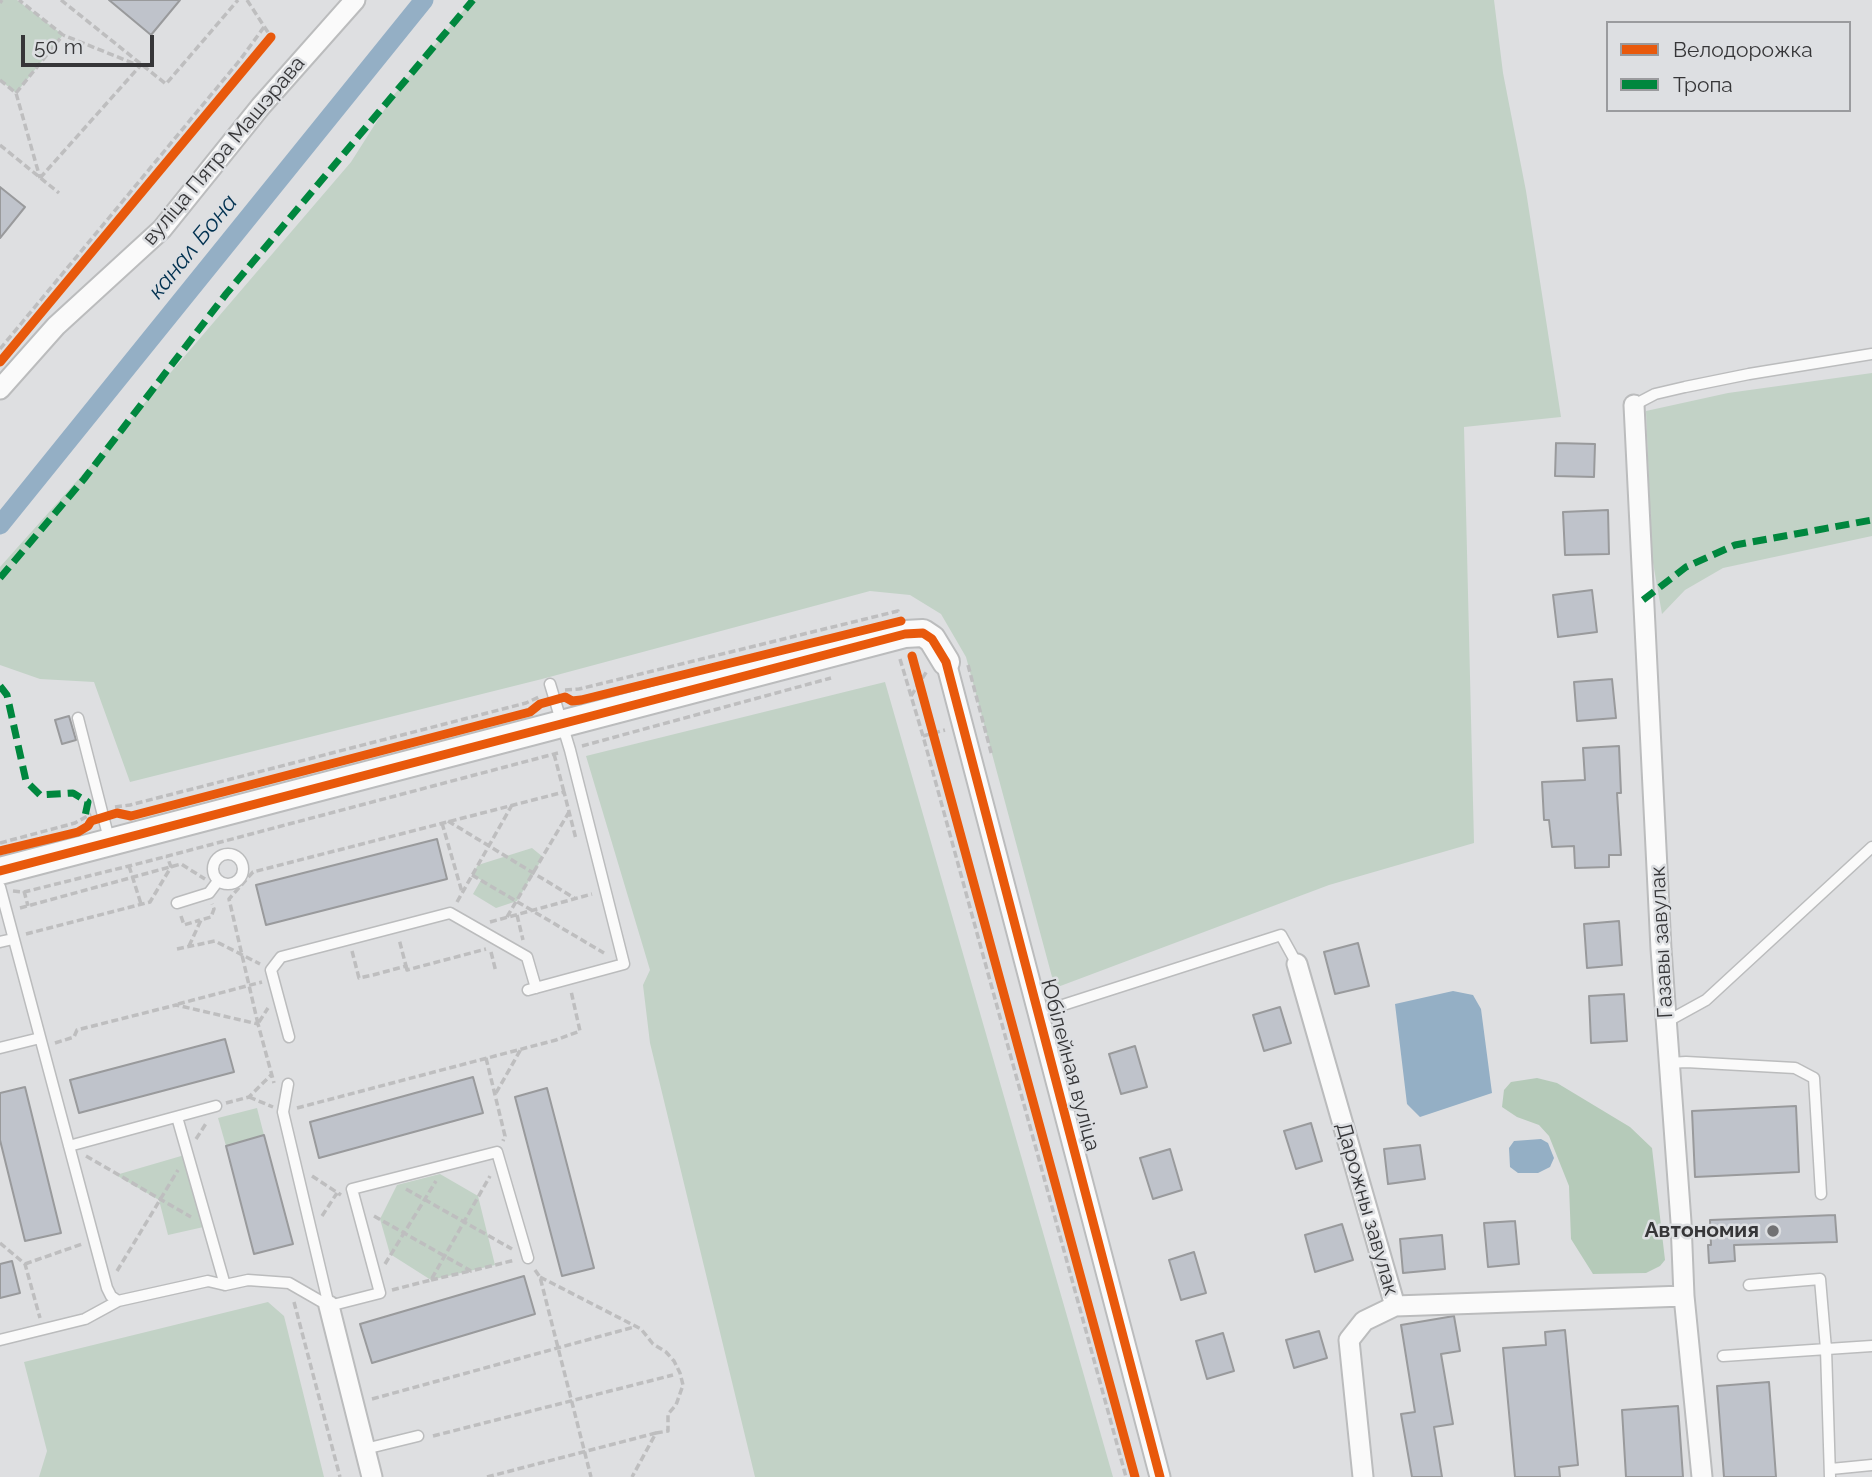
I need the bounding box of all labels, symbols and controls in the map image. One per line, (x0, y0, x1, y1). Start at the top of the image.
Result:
scale bar (24, 21, 158, 65)
legend (1606, 21, 1851, 112)
text: 50 m (34, 34, 83, 59)
text: Велодорожка (1673, 37, 1813, 62)
street label: вуліца Пятра Машэрава (138, 51, 310, 251)
text: Тропа (1673, 72, 1733, 97)
water label: канал Бона (143, 189, 243, 305)
street label: Газавы завулак (1645, 865, 1679, 1019)
street label: Юбілейная вуліца (1035, 976, 1105, 1154)
street label: Дарожны завулак (1330, 1119, 1404, 1299)
place label: Автономия (1644, 1218, 1759, 1244)
marker: Автономия (1765, 1223, 1781, 1239)

